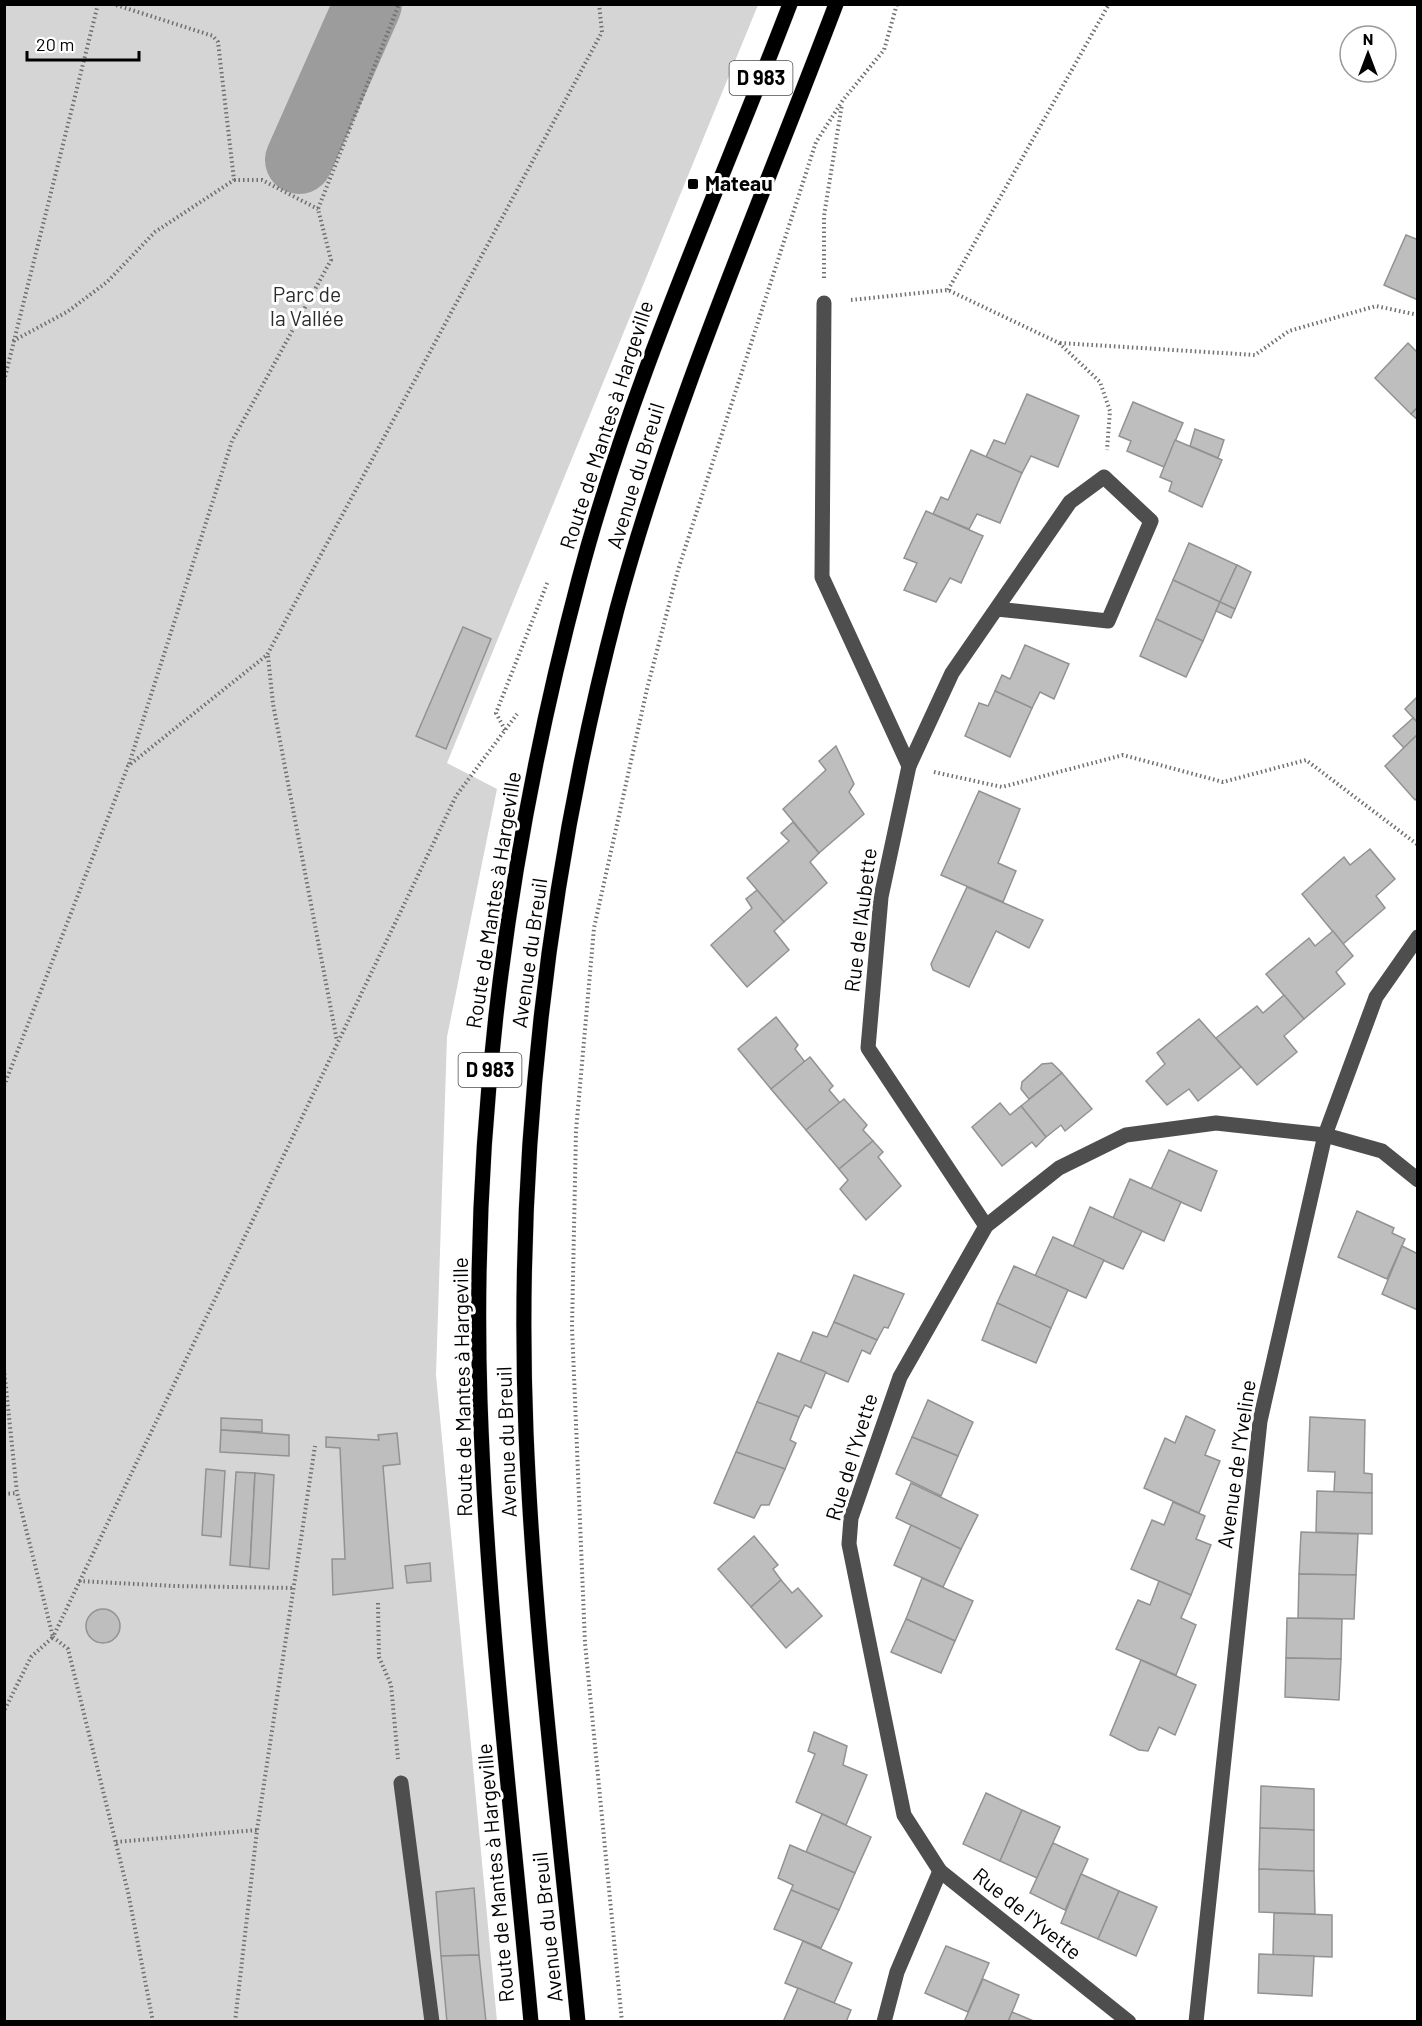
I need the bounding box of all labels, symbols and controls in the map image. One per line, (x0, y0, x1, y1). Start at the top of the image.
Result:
scale bar (27, 24, 140, 62)
north arrow (1338, 24, 1398, 84)
text: N (1363, 29, 1373, 48)
text: 20 m (36, 33, 74, 55)
road number: D 983 (730, 61, 792, 95)
place label: Mateau (705, 170, 773, 195)
marker: Mateau (686, 177, 700, 191)
park label: Parc de la Vallée (270, 281, 344, 330)
street label: Route de Mantes à Hargeville (554, 297, 658, 552)
street label: Avenue du Breuil (601, 400, 669, 552)
street label: Route de Mantes à Hargeville (460, 769, 525, 1030)
street label: Rue de l'Aubette (838, 846, 881, 993)
street label: Avenue du Breuil (506, 876, 551, 1029)
road number: D 983 (458, 1053, 522, 1087)
street label: Route de Mantes à Hargeville (447, 1257, 476, 1517)
street label: Avenue du Breuil (490, 1366, 521, 1518)
street label: Avenue de l'Yveline (1211, 1378, 1260, 1550)
street label: Rue de l'Yvette (819, 1390, 882, 1523)
street label: Route de Mantes à Hargeville (471, 1743, 518, 2004)
street label: Avenue du Breuil (526, 1851, 567, 2004)
street label: Rue de l'Yvette (969, 1862, 1087, 1964)

